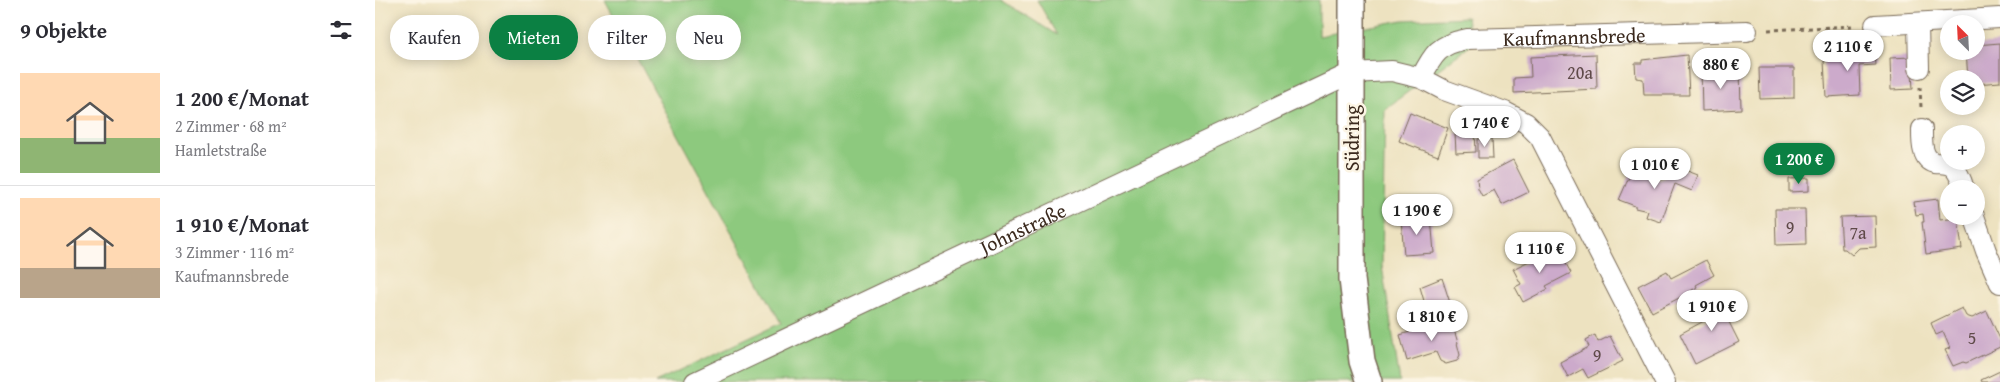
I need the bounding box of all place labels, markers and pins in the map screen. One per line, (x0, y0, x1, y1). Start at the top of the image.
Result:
pin: 2 110 € (1802, 30, 1894, 72)
pin: 880 € (1686, 48, 1756, 90)
pin: 1 740 € (1439, 106, 1531, 148)
pin: 1 200 € (1753, 142, 1845, 185)
pin: 1 010 € (1609, 148, 1701, 190)
pin: 1 190 € (1371, 194, 1463, 236)
pin: 1 110 € (1494, 232, 1586, 274)
pin: 1 910 € (1666, 290, 1758, 332)
pin: 1 810 € (1386, 300, 1478, 342)

